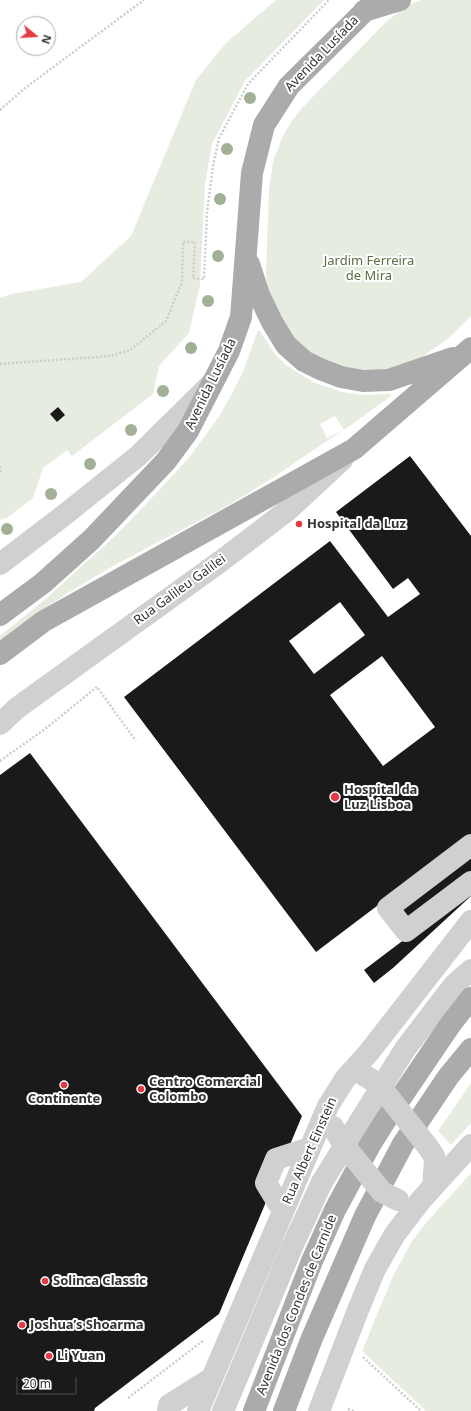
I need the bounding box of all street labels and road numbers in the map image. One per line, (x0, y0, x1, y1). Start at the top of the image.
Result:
street label: Avenida Lusíada (282, 13, 362, 95)
street label: Avenida Lusíada (182, 336, 240, 432)
street label: Rua Galileu Galilei (131, 551, 229, 629)
street label: Rua Albert Einstein (279, 1095, 341, 1207)
street label: Avenida dos Condes de Carnide (254, 1213, 340, 1397)

